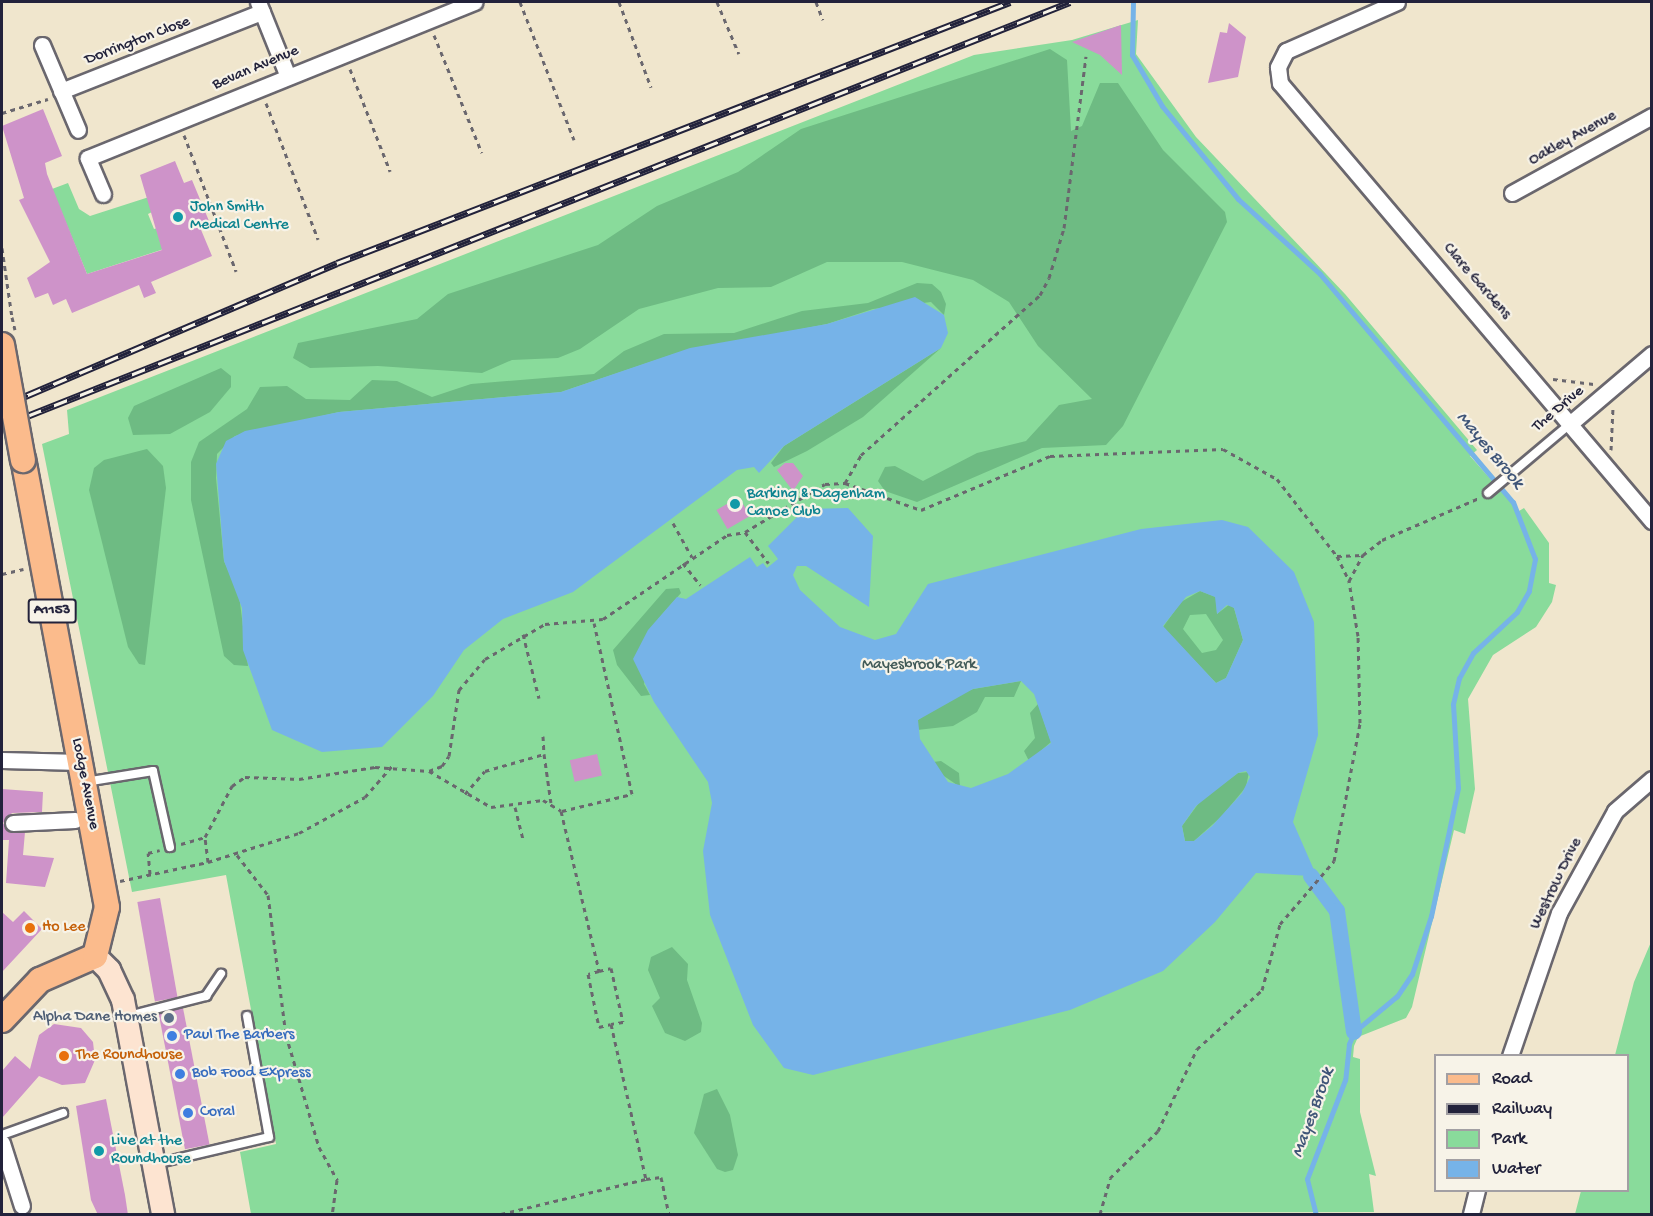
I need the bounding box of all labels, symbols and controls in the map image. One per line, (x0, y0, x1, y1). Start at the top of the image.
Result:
street label: Dorrington Close (83, 13, 193, 71)
street label: Bevan Avenue (210, 42, 302, 96)
street label: Oakley Avenue (1526, 107, 1620, 171)
place label: John Smith Medical Centre (190, 198, 289, 236)
marker: John Smith Medical Centre (171, 210, 185, 224)
street label: Clare Gardens (1438, 240, 1514, 324)
street label: The Drive (1529, 383, 1589, 437)
water label: Mayes Brook (1451, 408, 1527, 494)
place label: Barking & Dagenham Canoe Club (747, 485, 885, 523)
marker: Barking & Dagenham Canoe Club (728, 497, 742, 511)
road number: A1153 (26, 599, 78, 623)
park label: Mayesbrook Park (862, 656, 976, 676)
street label: Lodge Avenue (66, 737, 102, 831)
street label: Westrow Drive (1527, 835, 1587, 933)
place label: Ho Lee (42, 918, 86, 938)
marker: Ho Lee (23, 921, 37, 935)
place label: Alpha Dane Homes (33, 1008, 157, 1028)
marker: Alpha Dane Homes (162, 1011, 176, 1025)
place label: Paul The Barbers (184, 1026, 294, 1046)
marker: Paul The Barbers (165, 1029, 179, 1043)
place label: The Roundhouse (76, 1046, 183, 1066)
marker: The Roundhouse (57, 1049, 71, 1063)
legend (1434, 1054, 1629, 1192)
place label: Bob Food Express (192, 1064, 311, 1084)
water label: Mayes Brook (1288, 1065, 1340, 1161)
marker: Bob Food Express (173, 1067, 187, 1081)
text: Road (1492, 1069, 1531, 1090)
text: Railway (1492, 1099, 1552, 1120)
place label: Coral (200, 1103, 235, 1123)
marker: Coral (181, 1106, 195, 1120)
text: Park (1492, 1129, 1526, 1150)
place label: Live at the Roundhouse (111, 1132, 191, 1170)
marker: Live at the Roundhouse (92, 1144, 106, 1158)
text: Water (1492, 1159, 1540, 1180)

